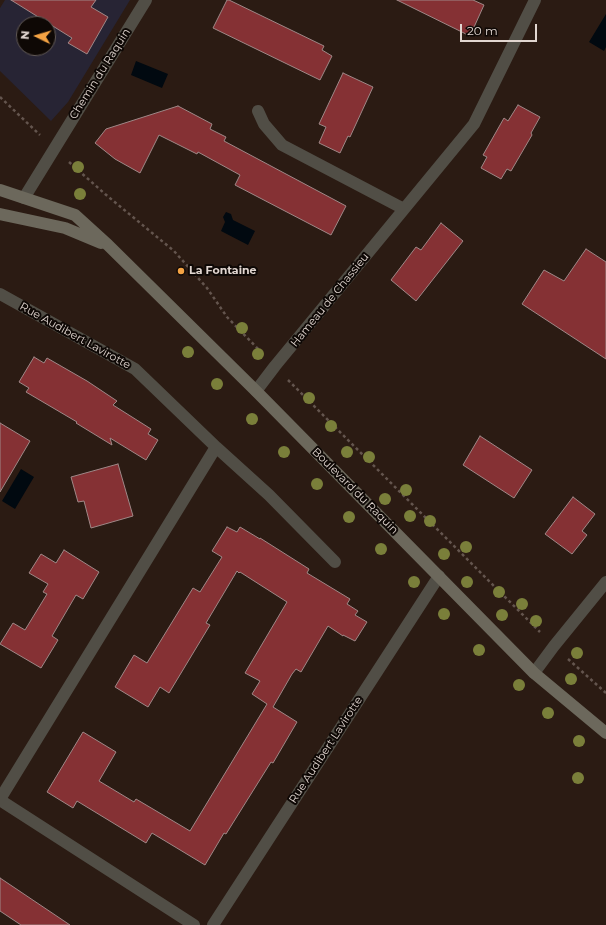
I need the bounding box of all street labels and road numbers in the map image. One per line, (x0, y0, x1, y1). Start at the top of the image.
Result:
street label: Chemin du Raquin (67, 26, 133, 122)
street label: Hameau de Chassieu (288, 250, 372, 350)
street label: Rue Audibert Lavirotte (17, 300, 133, 372)
street label: Boulevard du Raquin (309, 445, 401, 537)
street label: Rue Audibert Lavirotte (287, 694, 365, 806)

